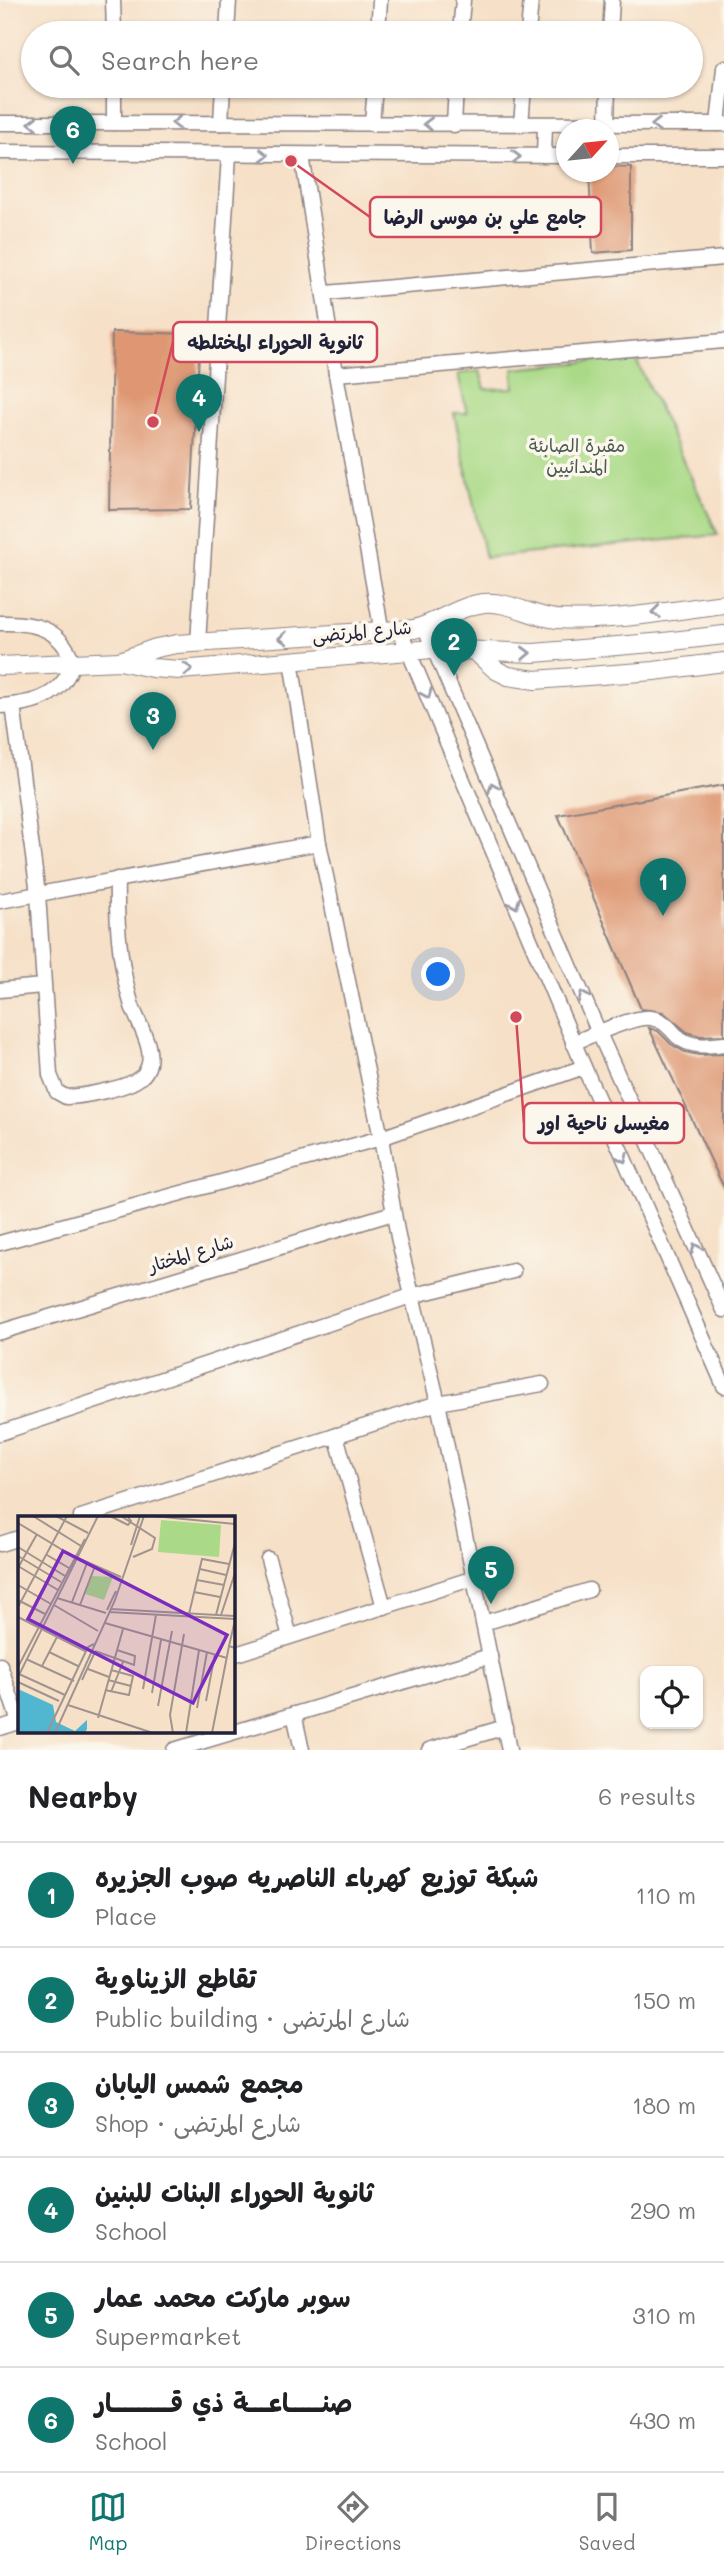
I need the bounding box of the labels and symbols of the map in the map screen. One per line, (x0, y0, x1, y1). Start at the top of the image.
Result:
pin: 6 (50, 106, 96, 164)
one-way arrow (27, 115, 37, 131)
one-way arrow (171, 115, 181, 131)
one-way arrow (423, 116, 433, 132)
one-way arrow (650, 117, 661, 133)
north arrow (556, 119, 619, 182)
one-way arrow (259, 147, 270, 163)
one-way arrow (511, 149, 522, 165)
callout: جامع علي بن موسى الرضا (370, 197, 601, 237)
text: جامع علي بن موسى الرضا (384, 204, 586, 234)
callout: ثانوية الحوراء المختلطه (173, 322, 377, 362)
text: ثانوية الحوراء المختلطه (187, 329, 364, 356)
pin: 4 (176, 374, 222, 432)
park label: مقبرة الصابئة المندائيين (529, 433, 625, 478)
one-way arrow (650, 605, 662, 620)
street label: شارع المرتضى (311, 615, 413, 648)
pin: 2 (431, 618, 477, 676)
one-way arrow (277, 631, 288, 646)
one-way arrow (520, 646, 531, 661)
one-way arrow (183, 662, 194, 677)
one-way arrow (418, 687, 432, 699)
pin: 3 (130, 692, 176, 750)
one-way arrow (487, 781, 501, 794)
pin: 1 (640, 858, 686, 916)
one-way arrow (507, 896, 521, 909)
your location (421, 957, 455, 991)
one-way arrow (577, 990, 591, 1002)
callout: مغيسل ناحية اور (524, 1103, 684, 1143)
text: مغيسل ناحية اور (536, 1110, 670, 1136)
one-way arrow (615, 1151, 629, 1163)
street label: شارع المختار (143, 1229, 237, 1279)
one-way arrow (690, 1243, 704, 1255)
inset map (18, 1516, 234, 1732)
pin: 5 (468, 1546, 514, 1604)

